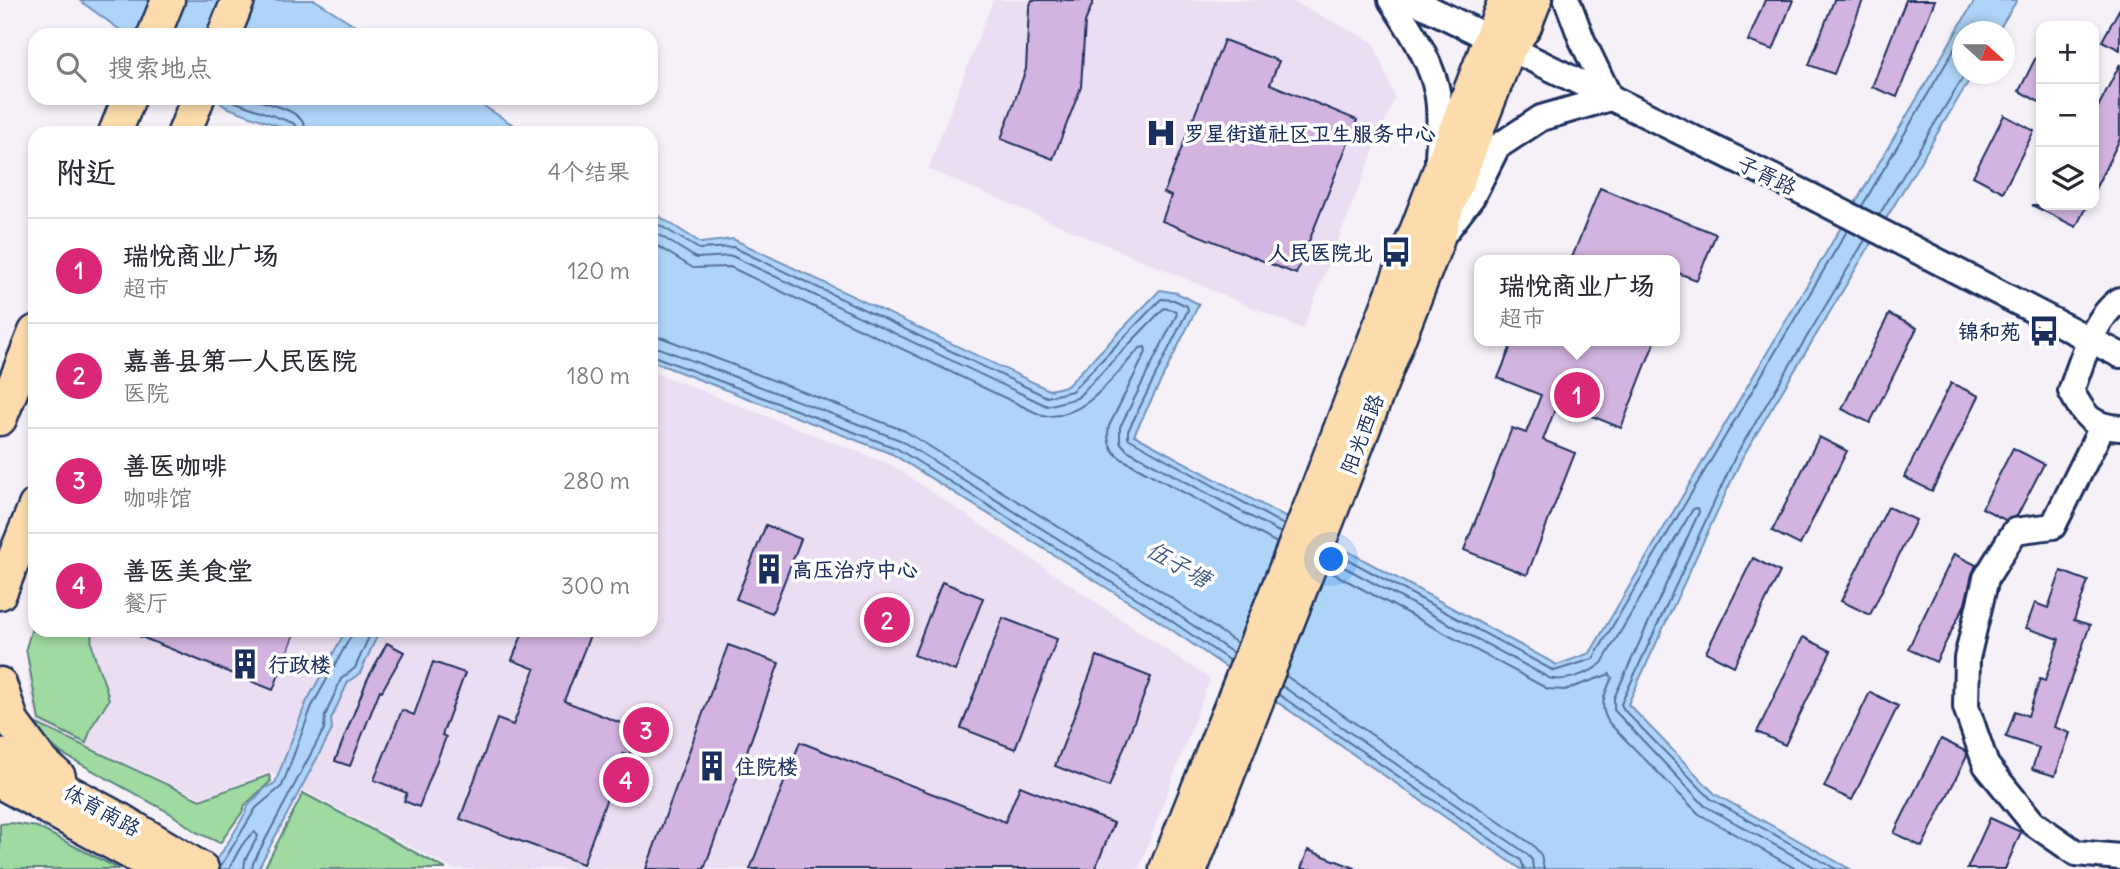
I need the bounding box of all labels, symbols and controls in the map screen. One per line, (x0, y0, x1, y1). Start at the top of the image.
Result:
north arrow (1952, 21, 2015, 84)
map controls (2036, 21, 2099, 210)
button: + (2036, 21, 2099, 84)
search box (28, 28, 658, 105)
icon: search (52, 48, 90, 86)
text: 搜索地点 (108, 51, 212, 84)
button: − (2036, 84, 2099, 147)
hospital icon: 罗星街道社区卫生服务中心 (1144, 116, 1178, 150)
place label: 罗星街道社区卫生服务中心 (1184, 120, 1436, 147)
button: layers (2036, 147, 2099, 210)
street label: 子胥路 (1733, 149, 1801, 201)
text: 附近 (56, 153, 116, 191)
text: 4个结果 (548, 157, 630, 186)
bus stop icon: 人民医院北 (1379, 235, 1413, 269)
text: 瑞悦商业广场 (123, 239, 279, 272)
place label: 人民医院北 (1268, 239, 1373, 266)
popup (1474, 255, 1680, 346)
text: 1 (74, 256, 84, 285)
text: 120 m (567, 256, 630, 285)
text: 瑞悦商业广场 (1499, 269, 1655, 302)
text: 超市 (123, 273, 169, 302)
text: 超市 (1499, 303, 1545, 332)
bus stop icon: 锦和苑 (2027, 314, 2061, 348)
place label: 锦和苑 (1958, 318, 2021, 345)
text: 嘉善县第一人民医院 (123, 344, 357, 377)
text: 2 (73, 361, 85, 390)
text: 180 m (567, 361, 630, 390)
pin: 1 (1554, 369, 1600, 421)
text: 医院 (123, 378, 169, 407)
street label: 阳光西路 (1334, 390, 1390, 478)
text: 善医咖啡 (123, 449, 227, 482)
text: 3 (72, 466, 86, 495)
text: 280 m (563, 466, 630, 495)
text: 咖啡馆 (123, 483, 192, 512)
water label: 伍子塘 (1142, 534, 1219, 595)
your location (1314, 542, 1348, 576)
building icon: 高压治疗中心 (752, 552, 786, 586)
text: 善医美食堂 (123, 554, 253, 587)
place label: 高压治疗中心 (792, 556, 918, 583)
text: 4 (72, 571, 86, 600)
text: 300 m (561, 571, 630, 600)
text: 餐厅 (123, 588, 169, 617)
pin: 2 (864, 594, 910, 646)
building icon: 行政楼 (228, 647, 262, 681)
place label: 行政楼 (268, 651, 331, 678)
pin: 3 (623, 704, 669, 756)
building icon: 住院楼 (695, 749, 729, 783)
place label: 住院楼 (735, 753, 798, 780)
pin: 4 (603, 754, 649, 806)
street label: 体育南路 (59, 778, 145, 842)

